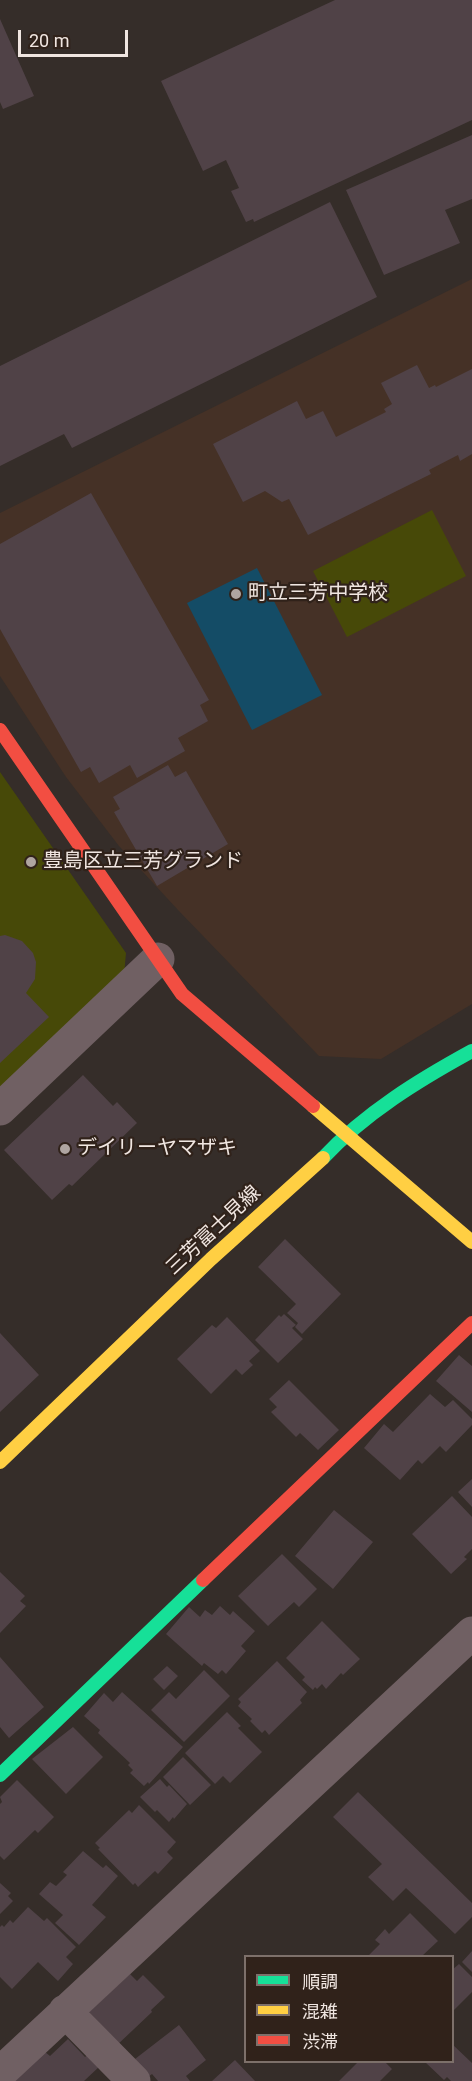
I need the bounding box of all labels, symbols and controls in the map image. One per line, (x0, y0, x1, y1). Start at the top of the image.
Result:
scale bar (21, 18, 130, 56)
text: 20 m (29, 30, 69, 51)
place label: 町立三芳中学校 (248, 582, 388, 606)
marker: 町立三芳中学校 (229, 587, 243, 601)
place label: 豊島区立三芳グランド (43, 850, 243, 874)
marker: 豊島区立三芳グランド (24, 855, 38, 869)
place label: デイリーヤマザキ (77, 1137, 237, 1161)
marker: デイリーヤマザキ (58, 1142, 72, 1156)
street label: 三芳富士見線 (162, 1181, 266, 1281)
legend (244, 1955, 454, 2063)
text: 順調 (302, 1971, 338, 1992)
text: 混雑 (302, 2001, 338, 2022)
text: 渋滞 (302, 2031, 338, 2052)

